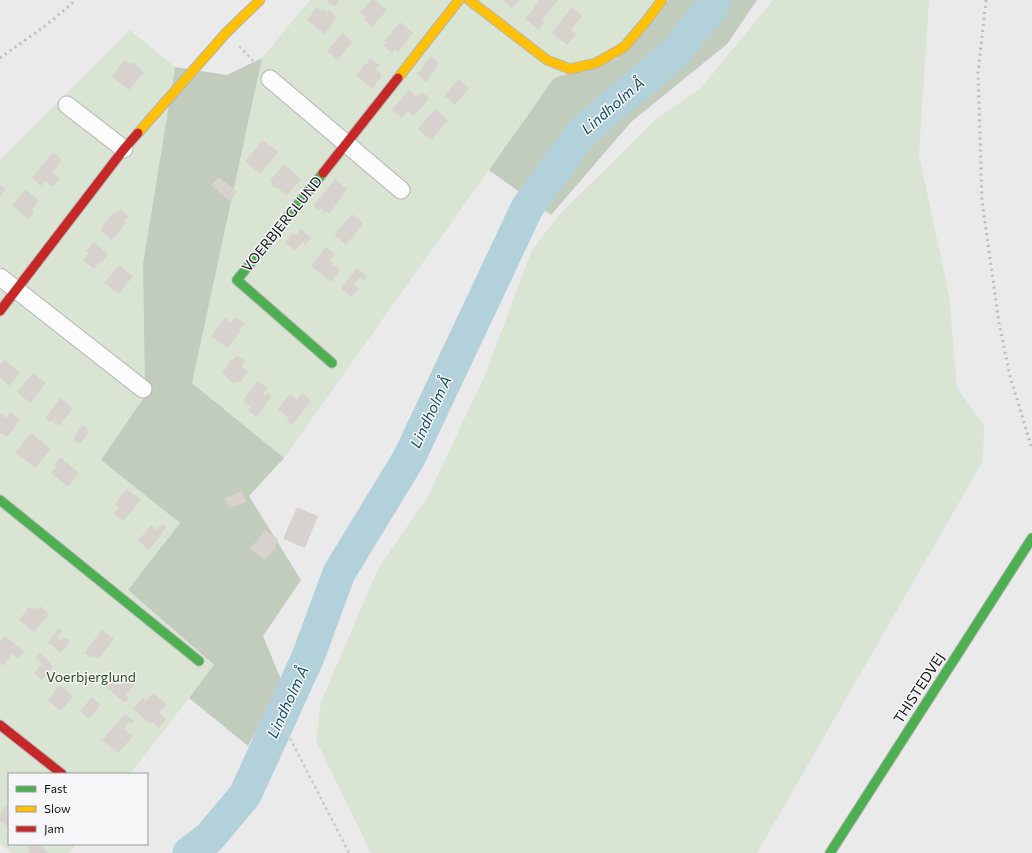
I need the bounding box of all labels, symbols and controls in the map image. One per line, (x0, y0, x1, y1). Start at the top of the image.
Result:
water label: Lindholm Å (577, 72, 647, 137)
street label: VOERBJERGLUND (238, 172, 325, 275)
water label: Lindholm Å (405, 372, 455, 450)
street label: THISTEDVEJ (889, 649, 948, 726)
water label: Lindholm Å (262, 662, 312, 740)
park label: Voerbjerglund (46, 668, 136, 685)
legend (8, 773, 148, 845)
text: Fast (44, 781, 67, 795)
text: Slow (44, 801, 71, 815)
text: Jam (44, 821, 64, 836)

